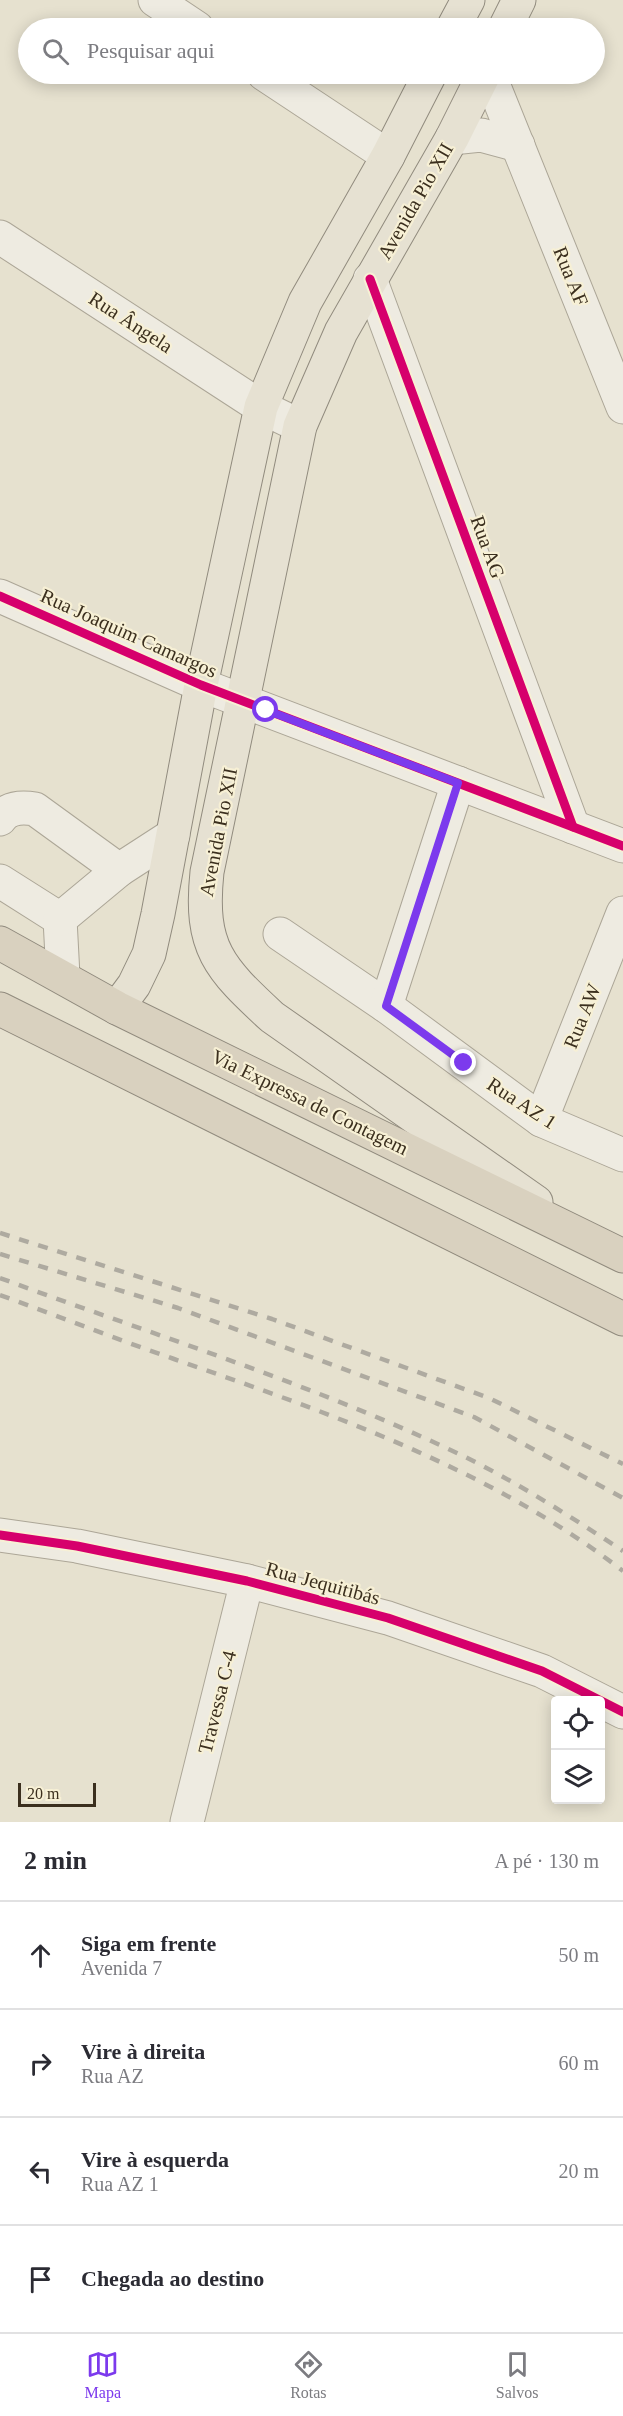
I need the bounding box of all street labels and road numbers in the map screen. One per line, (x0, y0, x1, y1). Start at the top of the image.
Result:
street label: Avenida Pio XII (373, 139, 457, 263)
street label: Rua AF (549, 243, 593, 309)
street label: Rua Ângela (85, 287, 177, 358)
street label: Rua AG (467, 513, 509, 581)
street label: Rua Joaquim Camargos (37, 584, 221, 683)
street label: Avenida Pio XII (195, 766, 241, 898)
street label: Rua AW (559, 980, 605, 1052)
street label: Via Expressa de Contagem (208, 1045, 412, 1160)
street label: Rua AZ 1 (483, 1073, 561, 1133)
street label: Rua Jequitibás (263, 1557, 383, 1610)
street label: Travessa C-4 (194, 1648, 240, 1756)

